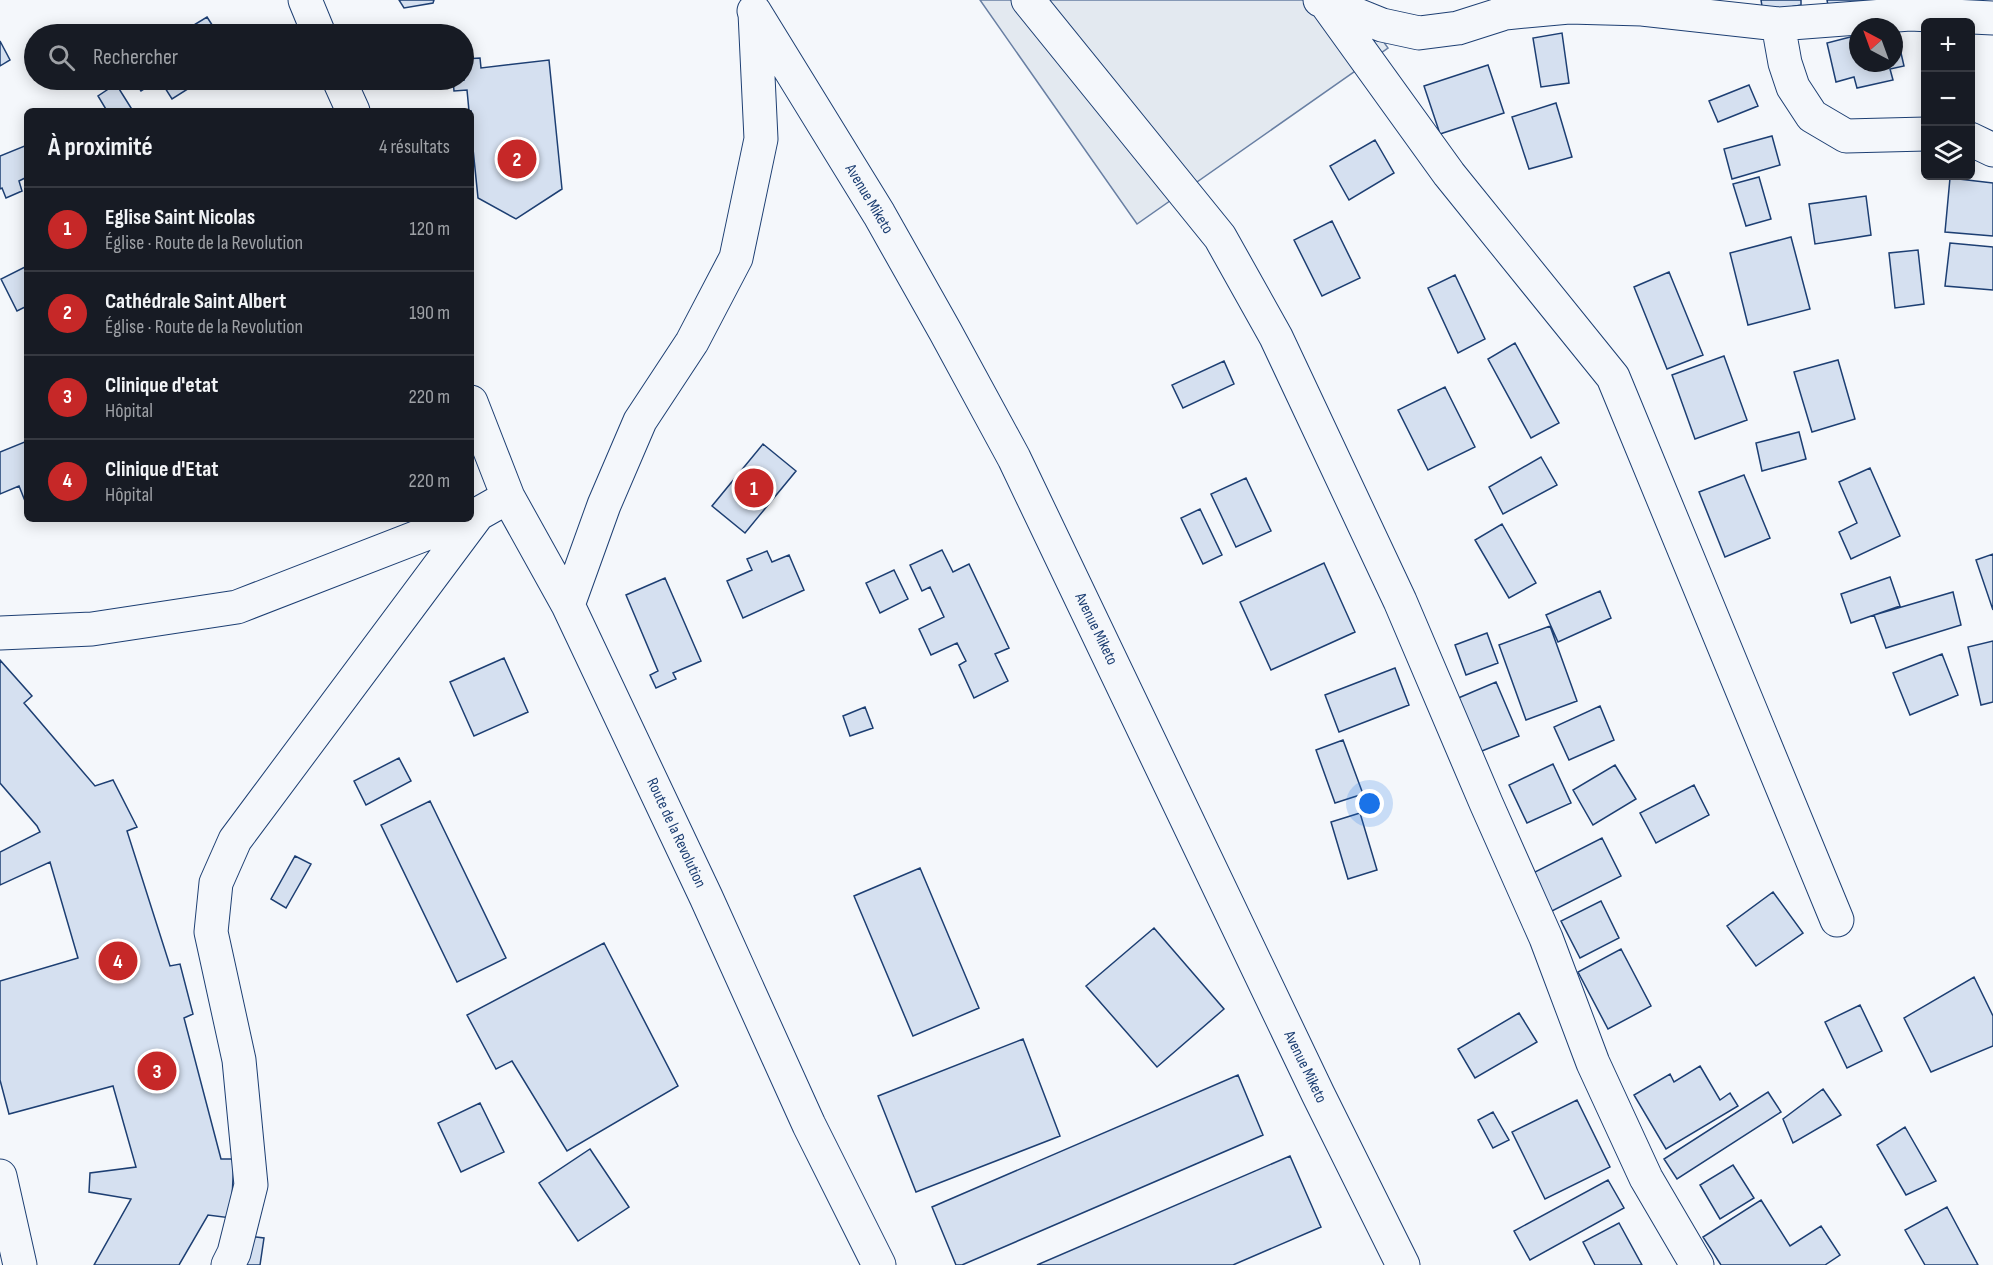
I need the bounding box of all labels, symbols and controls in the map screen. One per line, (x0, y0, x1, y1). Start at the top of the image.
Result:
north arrow (1849, 18, 1903, 72)
map controls (1921, 18, 1975, 180)
button: + (1921, 18, 1975, 72)
search box (24, 24, 474, 90)
icon: search (45, 41, 78, 74)
text: Rechercher (93, 44, 178, 71)
button: − (1921, 72, 1975, 126)
button: layers (1921, 126, 1975, 180)
text: À proximité (48, 132, 153, 163)
text: 4 résultats (379, 135, 450, 159)
pin: 2 (498, 136, 536, 182)
street label: Avenue Miketo (840, 160, 897, 237)
text: Eglise Saint Nicolas (105, 204, 255, 231)
text: 1 (64, 217, 71, 241)
text: 120 m (410, 217, 450, 241)
text: Église · Route de la Revolution (105, 231, 303, 255)
text: Cathédrale Saint Albert (105, 288, 286, 315)
text: 2 (63, 301, 72, 325)
text: 190 m (409, 301, 450, 325)
text: Église · Route de la Revolution (105, 315, 303, 339)
text: Clinique d'etat (105, 372, 218, 399)
text: 3 (63, 385, 72, 409)
text: 220 m (409, 385, 450, 409)
text: Hôpital (105, 399, 153, 423)
text: Clinique d'Etat (105, 456, 219, 483)
pin: 1 (734, 466, 774, 510)
text: 4 (63, 469, 72, 493)
text: 220 m (409, 469, 450, 493)
text: Hôpital (105, 483, 153, 507)
street label: Avenue Miketo (1070, 589, 1122, 668)
street label: Route de la Revolution (642, 775, 710, 891)
your location (1355, 789, 1384, 818)
pin: 4 (98, 938, 138, 984)
street label: Avenue Miketo (1279, 1027, 1331, 1106)
pin: 3 (138, 1048, 176, 1094)

